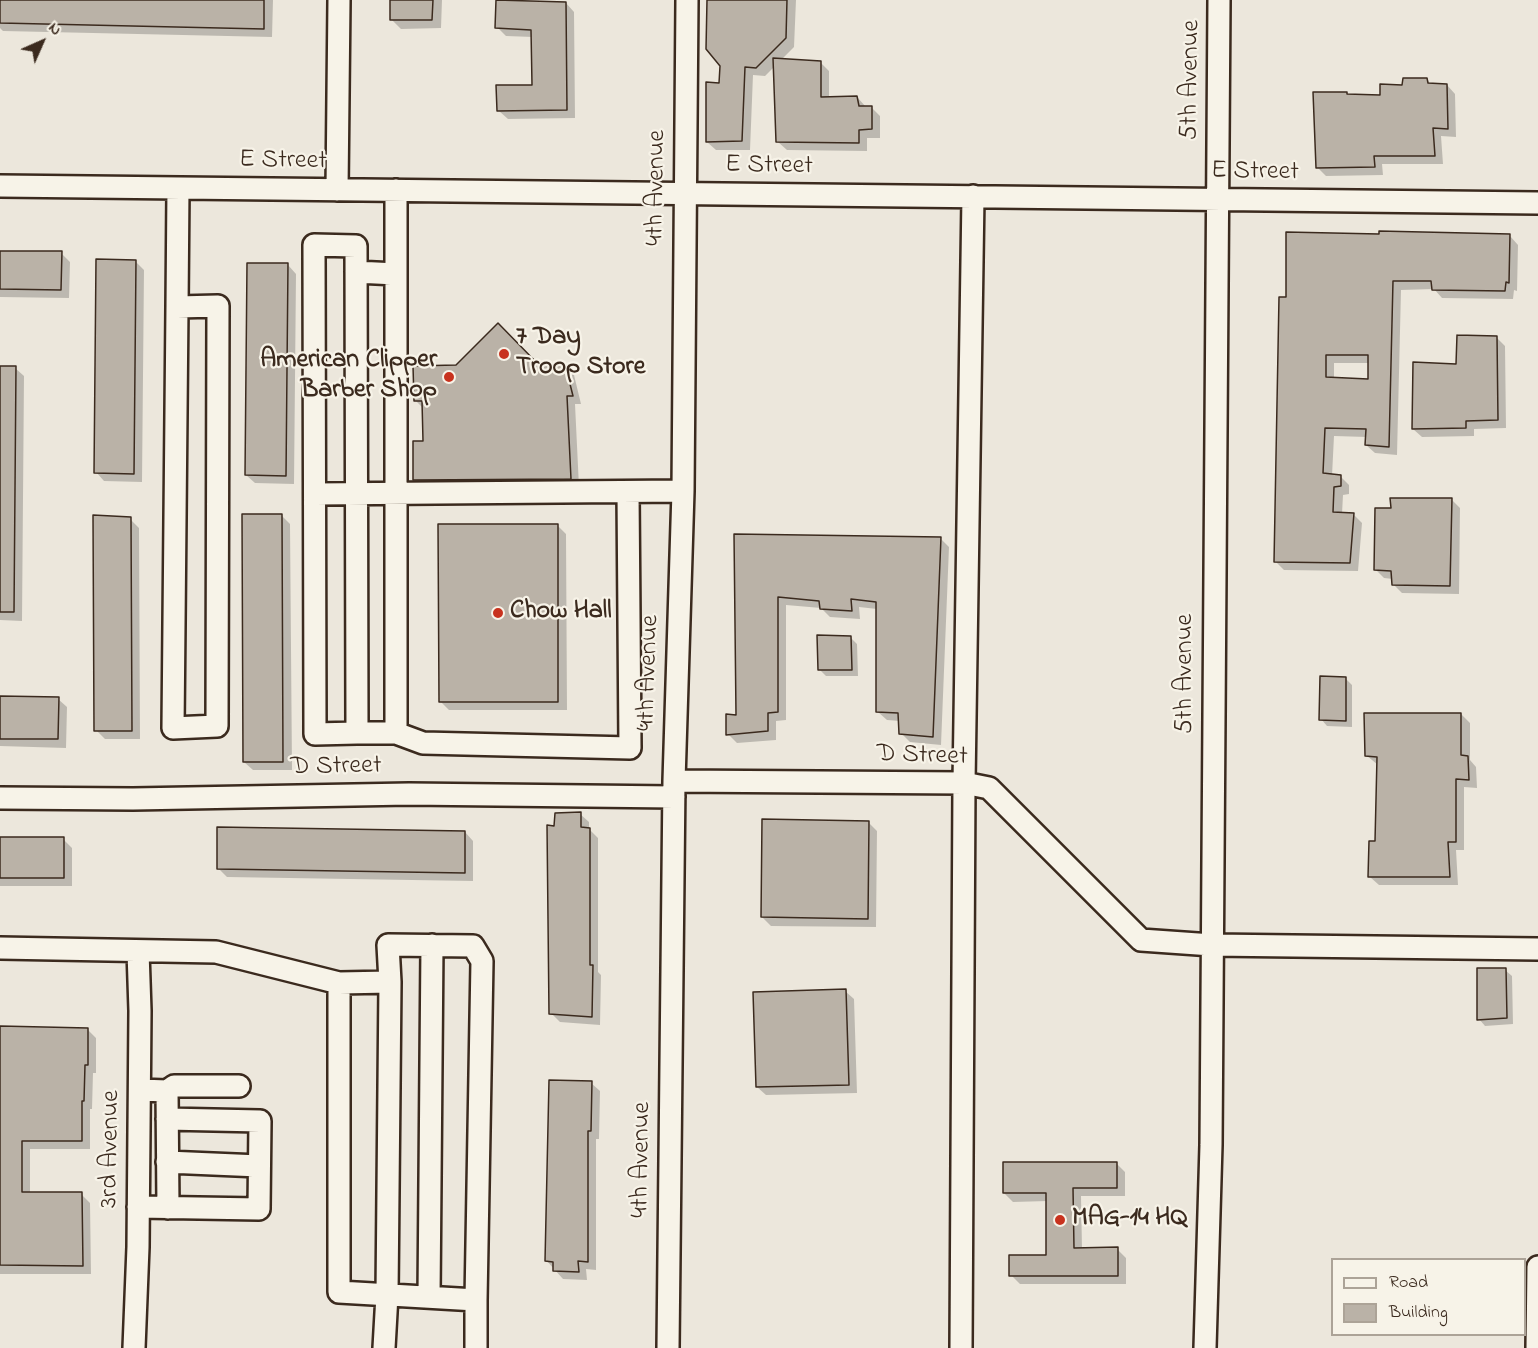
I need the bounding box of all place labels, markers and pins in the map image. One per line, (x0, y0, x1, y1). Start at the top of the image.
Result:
place label: 7 Day Troop Store (516, 323, 645, 384)
place label: American Clipper Barber Shop (260, 346, 437, 408)
marker: 7 Day Troop Store (497, 347, 511, 361)
marker: American Clipper Barber Shop (442, 370, 456, 384)
place label: Chow Hall (510, 597, 612, 629)
marker: Chow Hall (491, 606, 505, 620)
place label: MAG-14 HQ (1072, 1204, 1187, 1236)
marker: MAG-14 HQ (1053, 1213, 1067, 1227)

